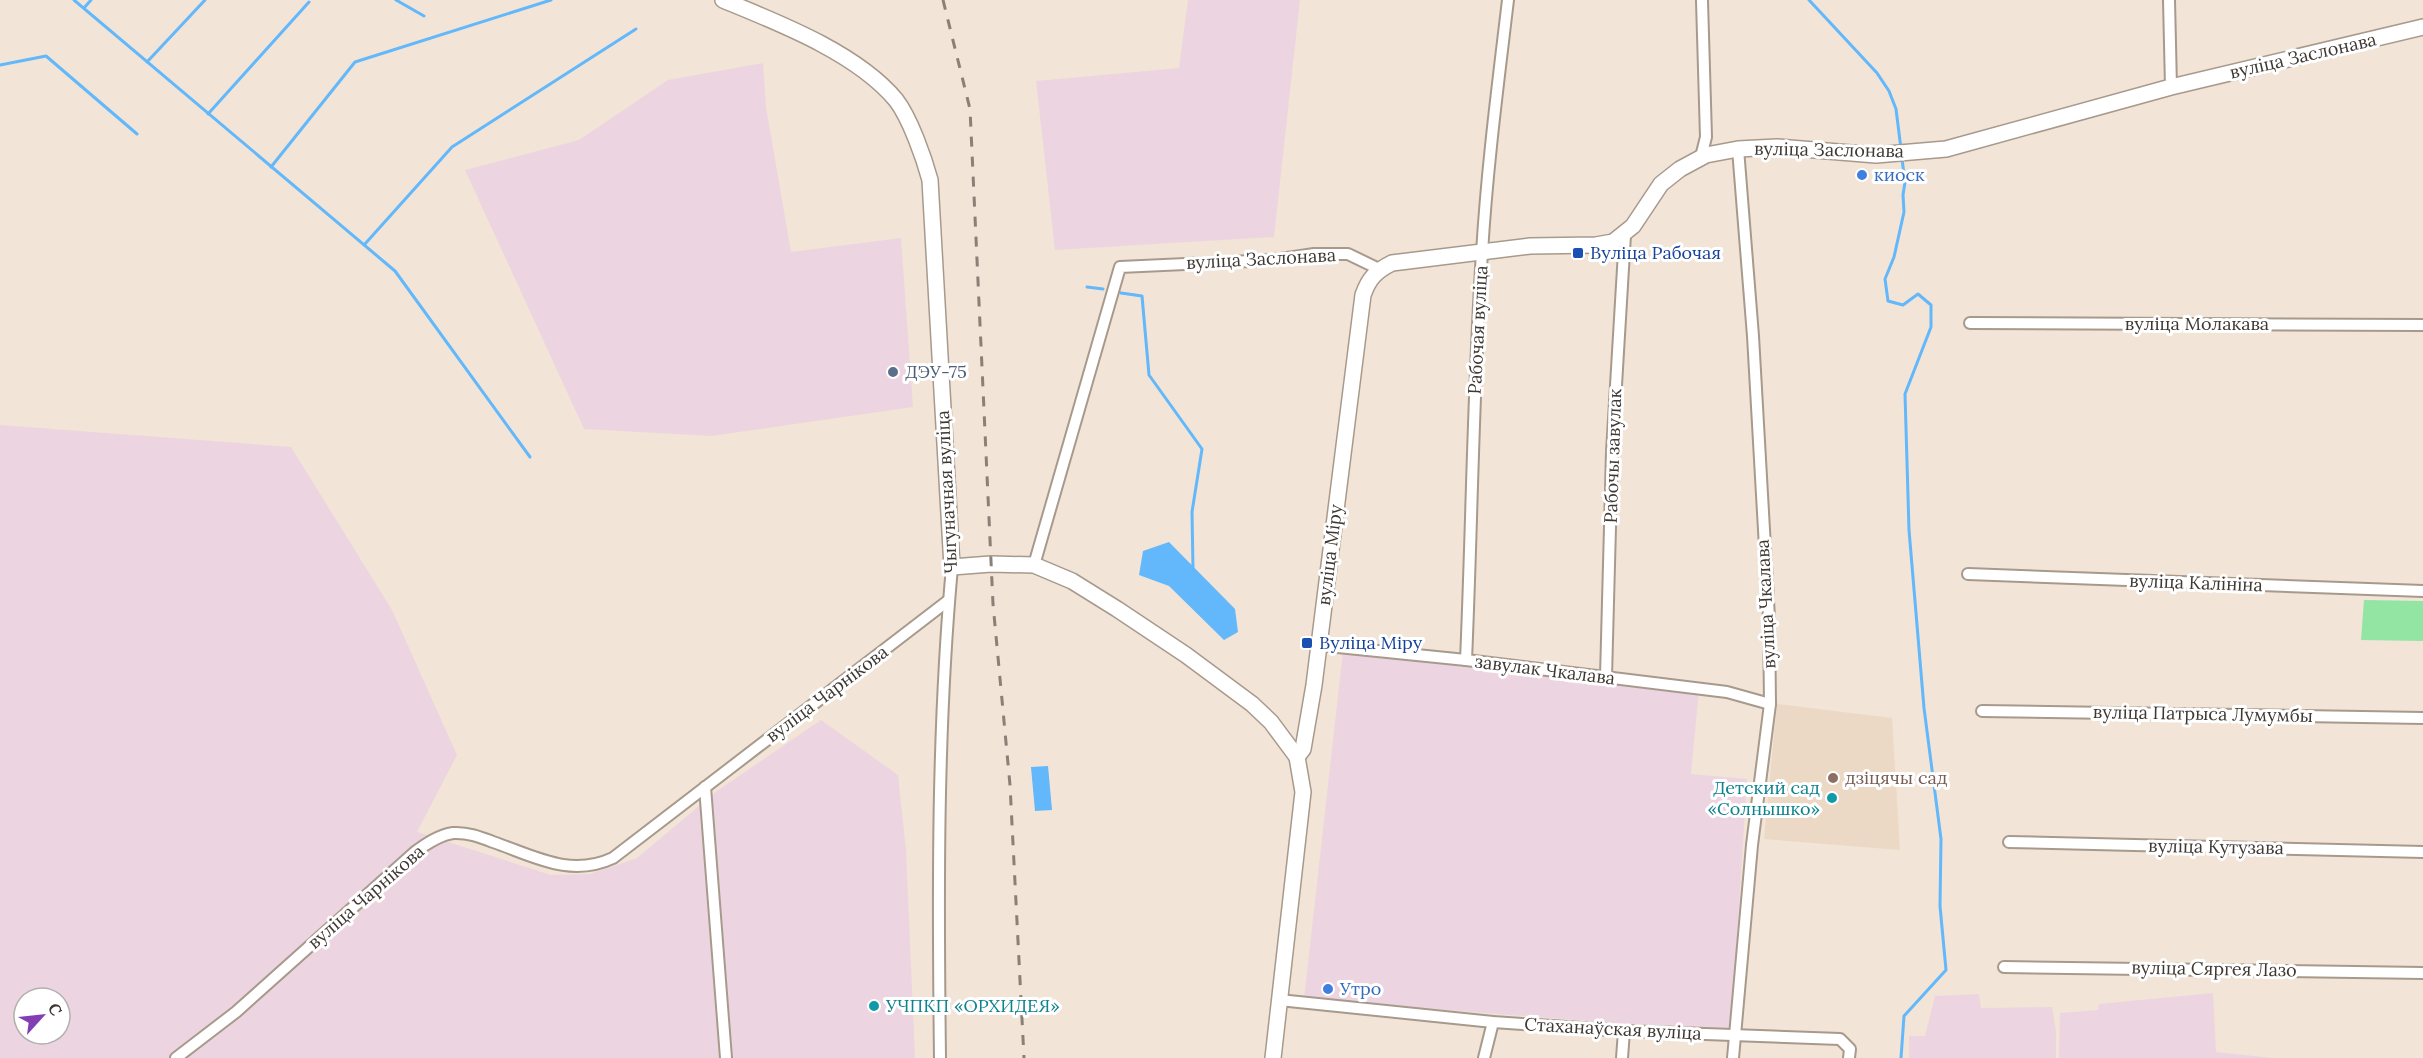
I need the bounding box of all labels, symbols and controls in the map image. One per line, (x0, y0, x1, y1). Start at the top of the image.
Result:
street label: вуліца Заслонава (2227, 27, 2378, 84)
street label: вуліца Заслонава (1754, 137, 1904, 162)
place label: киоск (1874, 163, 1925, 186)
marker: киоск (1855, 168, 1869, 182)
place label: Вуліца Рабочая (1590, 241, 1721, 264)
street label: вуліца Заслонава (1186, 243, 1336, 274)
marker: Вуліца Рабочая (1571, 246, 1585, 260)
street label: Рабочая вуліца (1463, 265, 1492, 395)
street label: вуліца Молакава (2125, 312, 2269, 335)
place label: ДЭУ-75 (905, 360, 967, 383)
marker: ДЭУ-75 (886, 365, 900, 379)
street label: Рабочы завулак (1599, 388, 1626, 524)
street label: Чыгуначная вуліца (931, 410, 962, 574)
street label: вуліца Міру (1312, 503, 1347, 607)
street label: вуліца Чкалава (1751, 539, 1780, 669)
street label: вуліца Калініна (2129, 569, 2263, 596)
place label: Вуліца Міру (1319, 631, 1423, 654)
marker: Вуліца Міру (1300, 636, 1314, 650)
street label: вуліца Чарнікова (761, 640, 892, 747)
street label: завулак Чкалава (1474, 650, 1616, 690)
street label: вуліца Патрыса Лумумбы (2093, 700, 2313, 727)
place label: дзіцячы сад (1845, 766, 1948, 789)
marker: дзіцячы сад (1826, 771, 1840, 785)
place label: Детский сад «Солнышко» (1708, 776, 1820, 820)
marker: Детский сад «Солнышко» (1825, 791, 1839, 805)
street label: вуліца Кутузава (2148, 834, 2284, 859)
street label: вуліца Чарнікова (303, 840, 429, 954)
street label: вуліца Сяргея Лазо (2131, 956, 2297, 981)
place label: Утро (1339, 977, 1381, 1000)
marker: Утро (1321, 982, 1335, 996)
north arrow (12, 986, 72, 1046)
place label: УЧПКП «ОРХИДЕЯ» (885, 994, 1060, 1017)
marker: УЧПКП «ОРХИДЕЯ» (867, 999, 881, 1013)
text: С (44, 1000, 67, 1019)
street label: Стаханаўская вуліца (1524, 1012, 1702, 1045)

